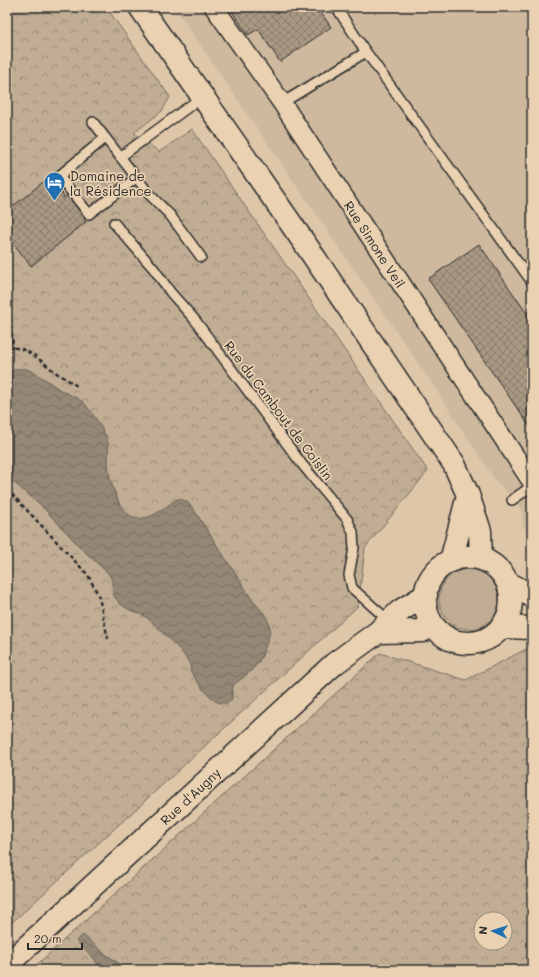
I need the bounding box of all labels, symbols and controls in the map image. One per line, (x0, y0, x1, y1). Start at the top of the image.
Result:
place label: Domaine de la Résidence (70, 167, 152, 199)
hotel icon: Domaine de la Résidence (41, 169, 67, 202)
street label: Rue Simone Veil (341, 197, 409, 291)
street label: Rue du Cambout de Coislin (221, 337, 337, 483)
street label: Rue d'Augny (156, 764, 224, 828)
north arrow (473, 911, 513, 951)
scale bar (28, 925, 82, 951)
text: N (475, 926, 490, 935)
text: 20 m (34, 930, 62, 946)

